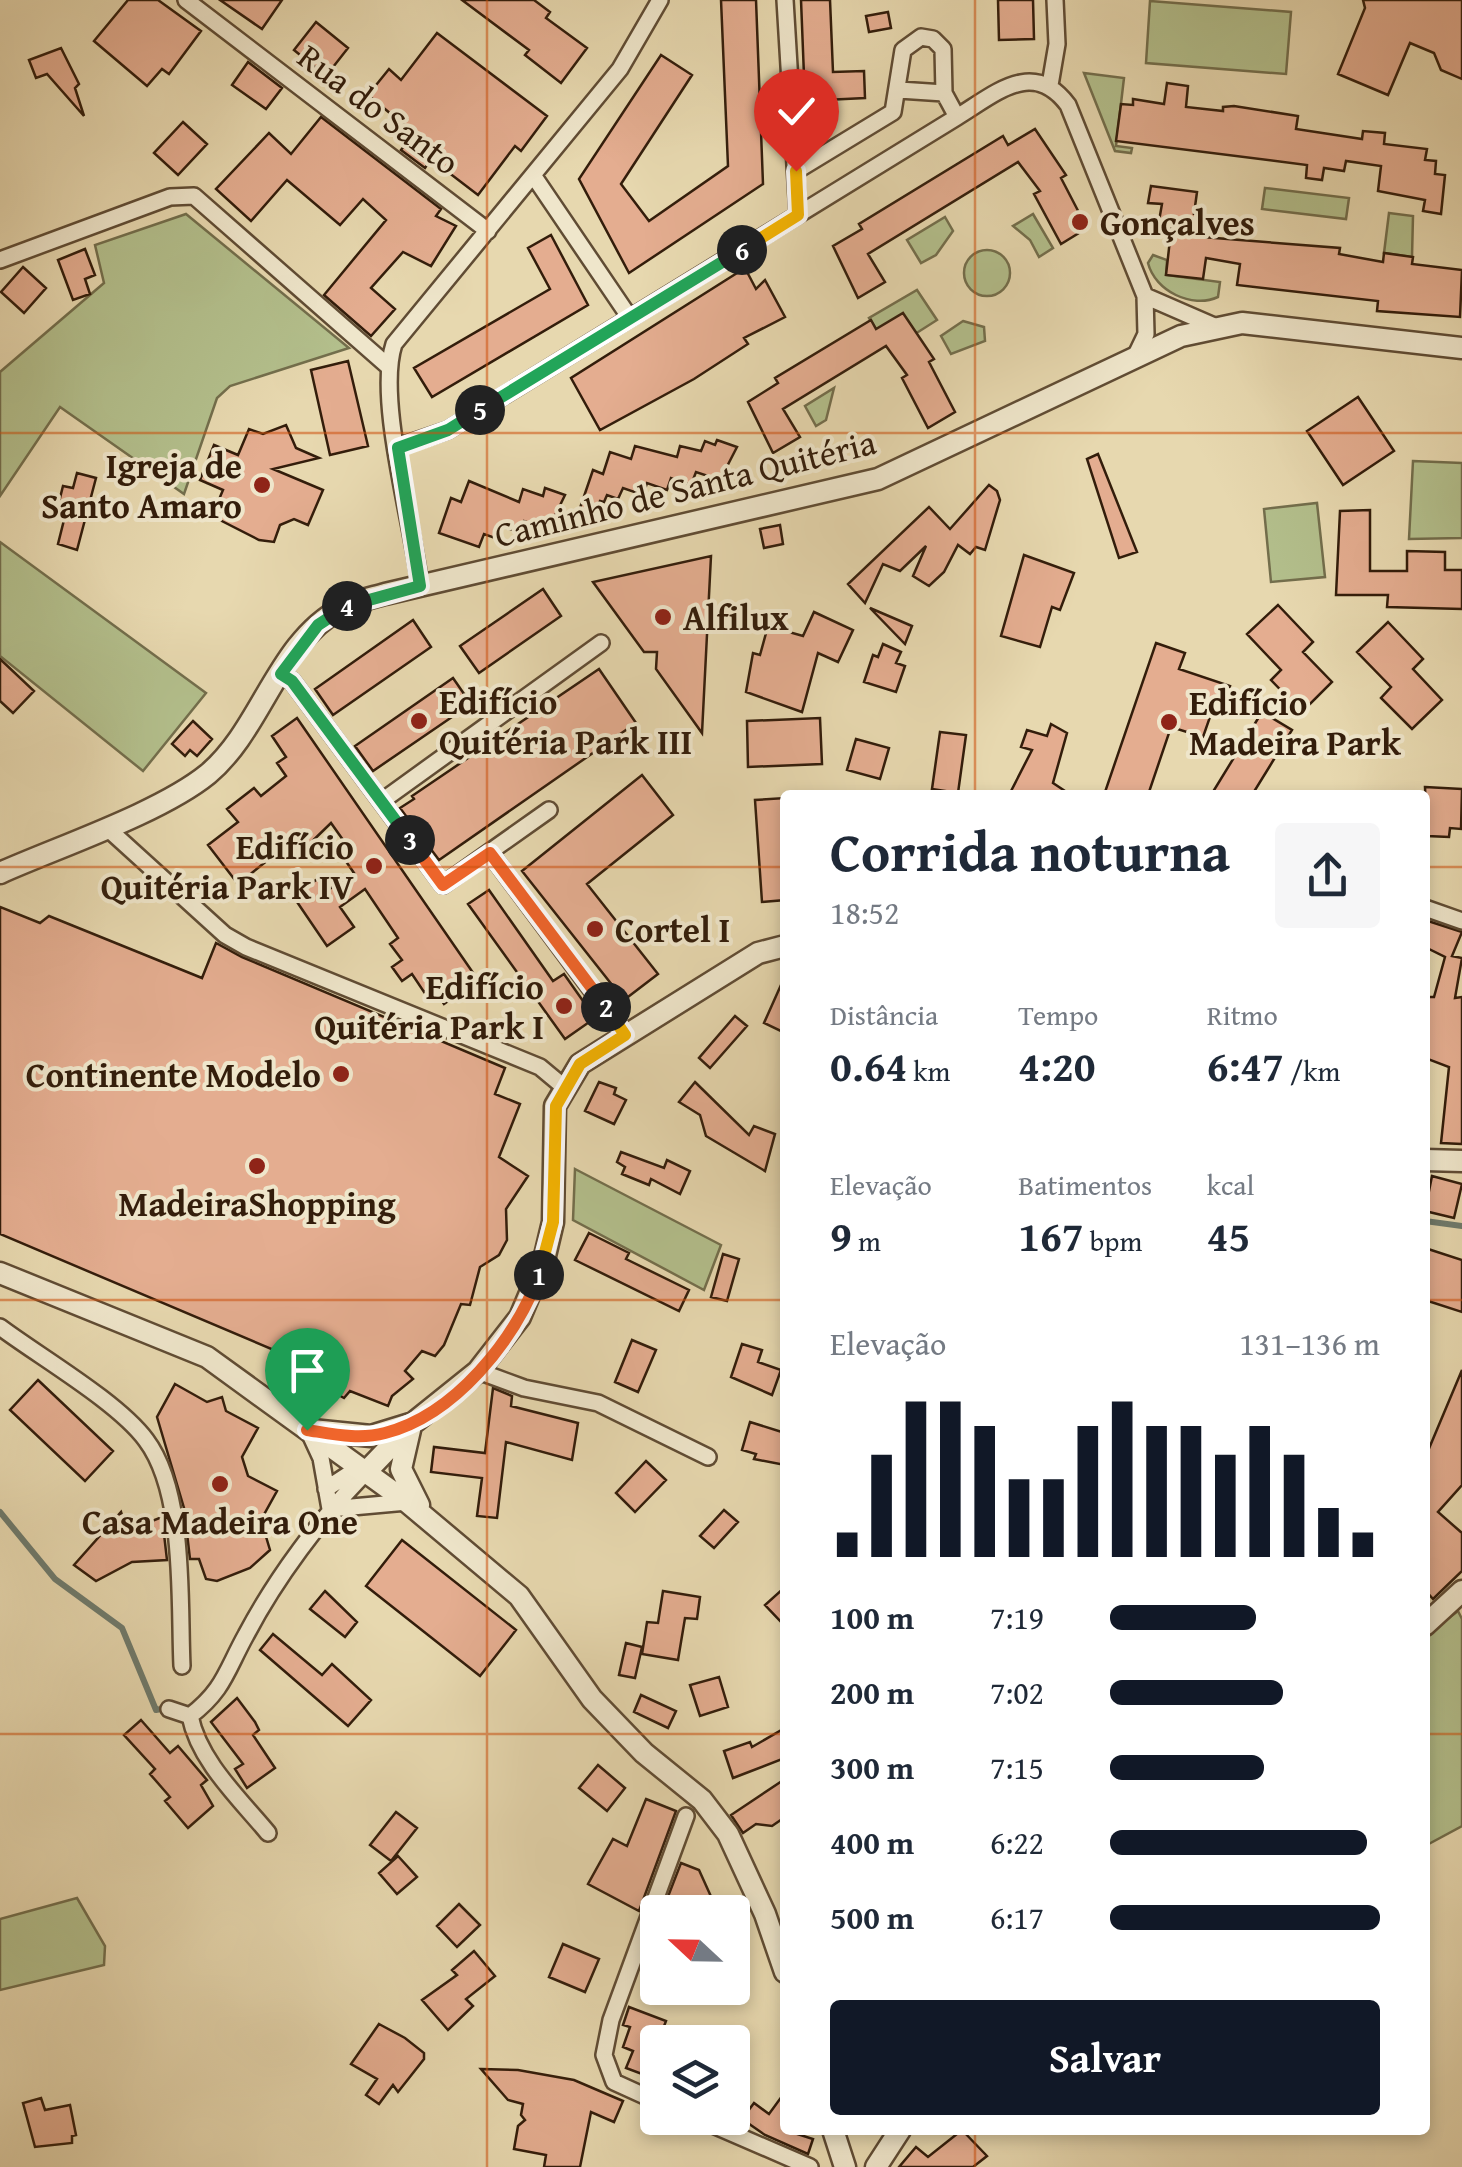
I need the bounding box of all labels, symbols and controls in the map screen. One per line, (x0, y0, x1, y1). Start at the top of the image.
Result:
street label: Rua do Santo (287, 31, 471, 187)
pin (754, 69, 839, 172)
icon: check (769, 84, 824, 139)
place label: Gonçalves (1100, 197, 1255, 248)
marker: Gonçalves (1069, 211, 1091, 233)
pin: 6 (717, 225, 767, 275)
text: 6 (735, 229, 749, 270)
pin: 5 (455, 385, 505, 435)
text: 5 (473, 389, 487, 430)
street label: Caminho de Santa Quitéria (489, 416, 881, 560)
place label: Igreja de Santo Amaro (41, 440, 242, 531)
marker: Igreja de Santo Amaro (251, 474, 273, 496)
pin: 4 (322, 581, 372, 631)
text: 4 (340, 585, 354, 626)
place label: Alfilux (683, 592, 789, 643)
marker: Alfilux (652, 606, 674, 628)
place label: Edifício Quitéria Park III (439, 676, 692, 767)
place label: Edifício Madeira Park (1189, 677, 1402, 768)
marker: Edifício Quitéria Park III (408, 710, 430, 732)
marker: Edifício Madeira Park (1158, 711, 1180, 733)
text: Corrida noturna (830, 811, 1230, 891)
pin: 3 (385, 815, 435, 865)
text: 3 (403, 819, 417, 860)
place label: Edifício Quitéria Park IV (101, 821, 354, 912)
button: share (1275, 823, 1380, 928)
marker: Edifício Quitéria Park IV (363, 855, 385, 877)
text: 18:52 (830, 889, 899, 936)
place label: Cortel I (615, 904, 730, 955)
marker: Cortel I (584, 918, 606, 940)
place label: Edifício Quitéria Park I (314, 961, 544, 1052)
pin: 2 (581, 982, 631, 1032)
text: 2 (599, 986, 613, 1027)
text: Distância (830, 994, 938, 1035)
text: Tempo (1018, 994, 1098, 1035)
text: Ritmo (1207, 994, 1278, 1035)
marker: Edifício Quitéria Park I (553, 995, 575, 1017)
text: 0.64 (830, 1035, 907, 1096)
text: 4:20 (1018, 1035, 1095, 1096)
text: 6:47 (1207, 1035, 1284, 1096)
place label: Continente Modelo (26, 1049, 321, 1100)
text: km (907, 1050, 950, 1091)
text: /km (1284, 1050, 1340, 1091)
marker: Continente Modelo (330, 1063, 352, 1085)
marker: MadeiraShopping (246, 1155, 268, 1177)
text: Elevação (830, 1164, 932, 1205)
text: Batimentos (1018, 1164, 1152, 1205)
text: kcal (1207, 1164, 1254, 1205)
place label: MadeiraShopping (118, 1178, 396, 1229)
text: 9 (830, 1205, 852, 1266)
text: 167 (1018, 1205, 1084, 1266)
text: 45 (1207, 1205, 1250, 1266)
text: m (852, 1220, 881, 1261)
text: bpm (1084, 1220, 1142, 1261)
pin: 1 (514, 1250, 564, 1300)
text: 1 (532, 1254, 546, 1295)
text: Elevação (830, 1320, 946, 1367)
text: 131–136 m (1239, 1320, 1380, 1367)
pin (265, 1328, 350, 1431)
icon: arrive (280, 1343, 335, 1398)
marker: Casa Madeira One (209, 1473, 231, 1495)
place label: Casa Madeira One (82, 1496, 358, 1547)
text: 100 m (830, 1594, 914, 1641)
text: 7:19 (990, 1594, 1044, 1641)
text: 200 m (830, 1669, 914, 1716)
text: 7:02 (990, 1669, 1044, 1716)
text: 300 m (830, 1744, 914, 1791)
text: 7:15 (990, 1744, 1044, 1791)
text: 400 m (830, 1819, 914, 1866)
text: 6:22 (990, 1819, 1044, 1866)
text: 500 m (830, 1894, 914, 1941)
text: 6:17 (990, 1894, 1044, 1941)
north arrow (640, 1895, 750, 2005)
map controls (640, 1895, 750, 2135)
button: Salvar (830, 2000, 1380, 2115)
button: layers (640, 2025, 750, 2135)

